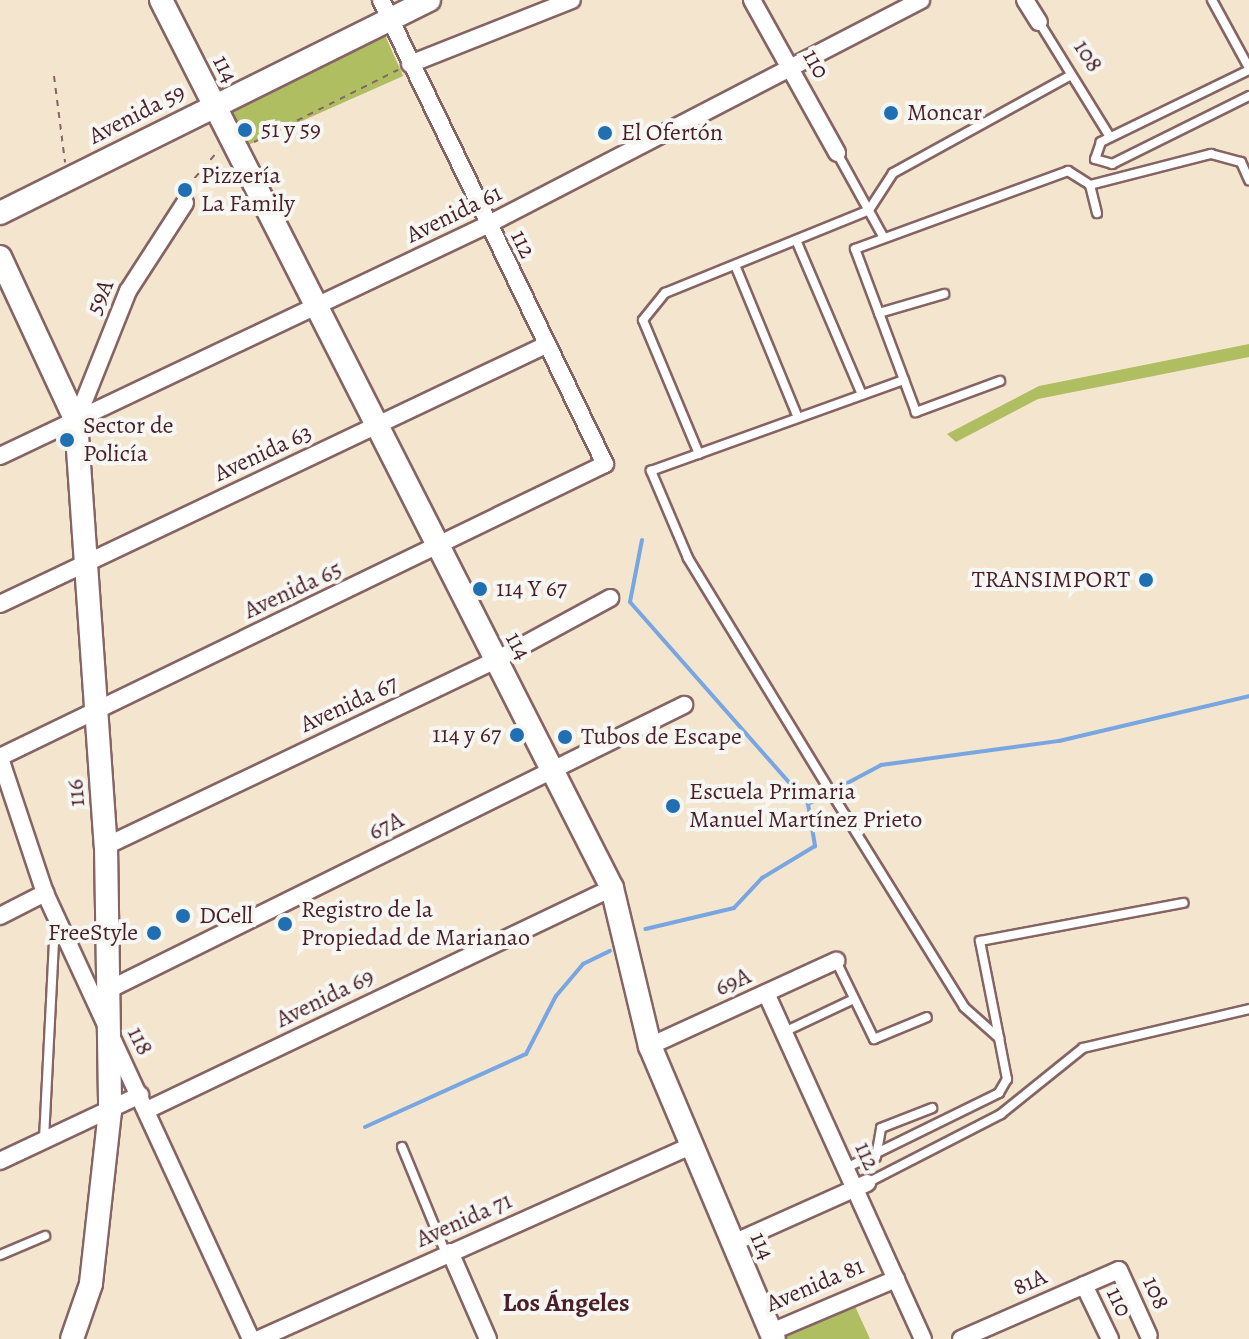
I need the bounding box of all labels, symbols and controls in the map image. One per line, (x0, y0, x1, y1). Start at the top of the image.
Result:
street label: 108 (1067, 35, 1109, 77)
street label: 110 (796, 44, 836, 84)
street label: 114 (206, 50, 244, 88)
street label: Avenida 59 (84, 77, 190, 151)
place label: Moncar (907, 99, 982, 127)
marker: Moncar (882, 104, 900, 122)
place label: 51 y 59 (261, 116, 321, 144)
place label: El Ofertón (621, 119, 723, 147)
marker: 51 y 59 (236, 121, 254, 139)
marker: El Ofertón (596, 124, 614, 142)
place label: Pizzería La Family (201, 162, 295, 218)
street label: Avenida 61 (402, 179, 506, 249)
marker: Pizzería La Family (176, 181, 194, 199)
street label: 112 (504, 225, 542, 263)
street label: 59A (80, 275, 120, 319)
place label: Sector de Policía (83, 412, 174, 468)
street label: Avenida 63 (210, 418, 316, 488)
marker: Sector de Policía (58, 431, 76, 449)
street label: Avenida 65 (239, 555, 347, 625)
place label: TRANSIMPORT (972, 566, 1130, 594)
marker: TRANSIMPORT (1137, 571, 1155, 589)
place label: 114 Y 67 (496, 575, 567, 603)
marker: 114 Y 67 (471, 580, 489, 598)
street label: 114 (499, 627, 537, 665)
street label: Avenida 67 (296, 669, 402, 739)
place label: 114 y 67 (432, 721, 501, 749)
place label: Tubos de Escape (581, 723, 742, 751)
marker: 114 y 67 (508, 726, 526, 744)
marker: Tubos de Escape (556, 728, 574, 746)
street label: 116 (61, 778, 91, 808)
place label: Escuela Primaria Manuel Martínez Prieto (689, 778, 922, 834)
marker: Escuela Primaria Manuel Martínez Prieto (664, 797, 682, 815)
street label: 67A (364, 805, 408, 847)
place label: Registro de la Propiedad de Marianao (301, 896, 530, 952)
place label: DCell (199, 902, 253, 930)
marker: DCell (174, 907, 192, 925)
marker: Registro de la Propiedad de Marianao (276, 915, 294, 933)
place label: FreeStyle (48, 919, 138, 947)
marker: FreeStyle (145, 924, 163, 942)
street label: Avenida 69 (271, 962, 379, 1034)
street label: 69A (711, 962, 755, 1002)
street label: 118 (121, 1022, 159, 1060)
street label: 112 (848, 1137, 886, 1175)
street label: Avenida 71 (412, 1186, 516, 1254)
street label: 114 (743, 1228, 781, 1264)
street label: Avenida 81 (762, 1252, 868, 1318)
street label: 81A (1009, 1262, 1051, 1302)
street label: 108 (1136, 1272, 1176, 1314)
street label: 110 (1100, 1283, 1138, 1321)
district label: Los Ángeles (502, 1287, 630, 1319)

